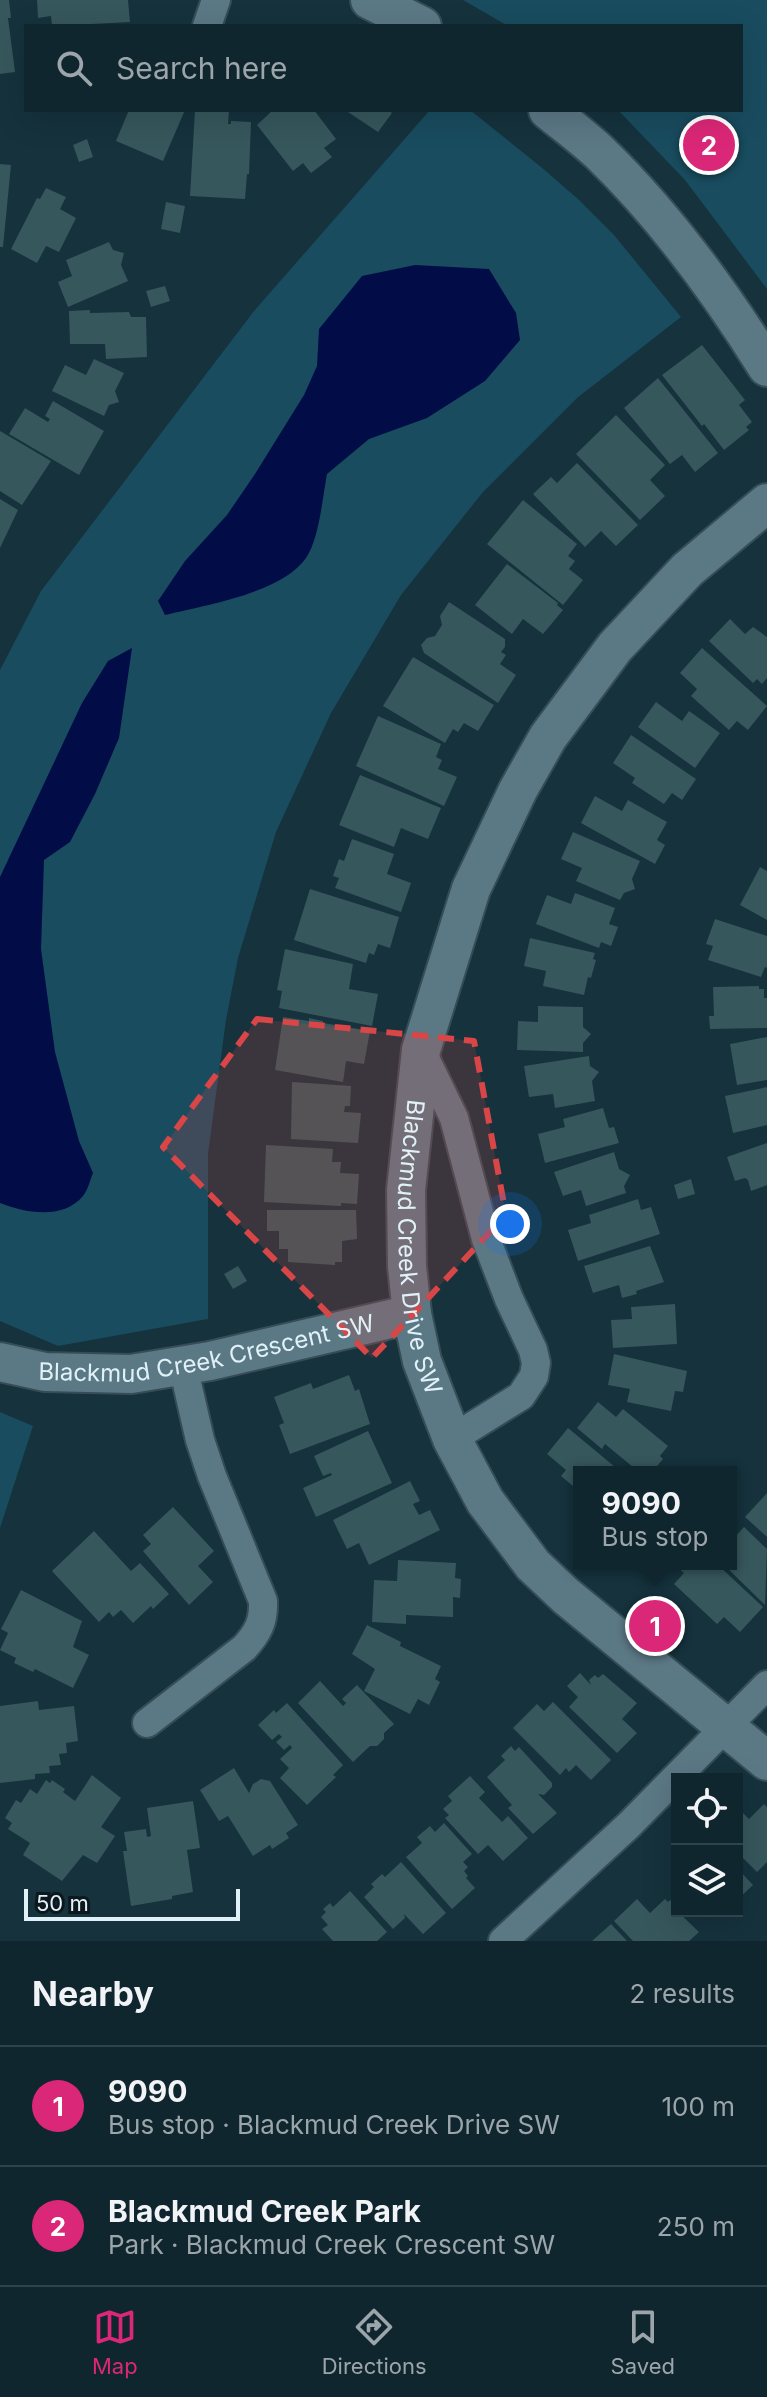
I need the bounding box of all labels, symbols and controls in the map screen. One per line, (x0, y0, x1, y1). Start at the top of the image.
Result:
search box (24, 24, 743, 112)
icon: search (52, 46, 96, 90)
text: Search here (116, 50, 288, 86)
pin: 2 (683, 115, 735, 175)
street label: Blackmud Creek Drive SW (391, 1098, 449, 1399)
your location (490, 1204, 530, 1244)
street label: Blackmud Creek Crescent SW (38, 1308, 377, 1388)
popup (573, 1466, 737, 1570)
text: 9090 (602, 1485, 681, 1521)
text: Bus stop (602, 1521, 708, 1552)
pin: 1 (629, 1596, 681, 1656)
map controls (671, 1773, 743, 1917)
button: locate (671, 1773, 743, 1845)
button: layers (671, 1845, 743, 1917)
scale bar (24, 1885, 240, 1921)
text: 50 m (36, 1890, 89, 1916)
text: Nearby (32, 1973, 154, 2014)
text: 2 results (630, 1978, 735, 2009)
text: 9090 (108, 2073, 187, 2109)
text: 1 (52, 2091, 64, 2122)
text: 100 m (662, 2091, 735, 2122)
text: Bus stop · Blackmud Creek Drive SW (108, 2109, 560, 2140)
text: Blackmud Creek Park (108, 2193, 421, 2229)
text: 2 (50, 2211, 66, 2242)
text: 250 m (657, 2211, 735, 2242)
text: Park · Blackmud Creek Crescent SW (108, 2229, 555, 2260)
tab: Map (92, 2305, 138, 2379)
tab: Directions (322, 2305, 427, 2379)
tab: Saved (611, 2305, 675, 2379)

